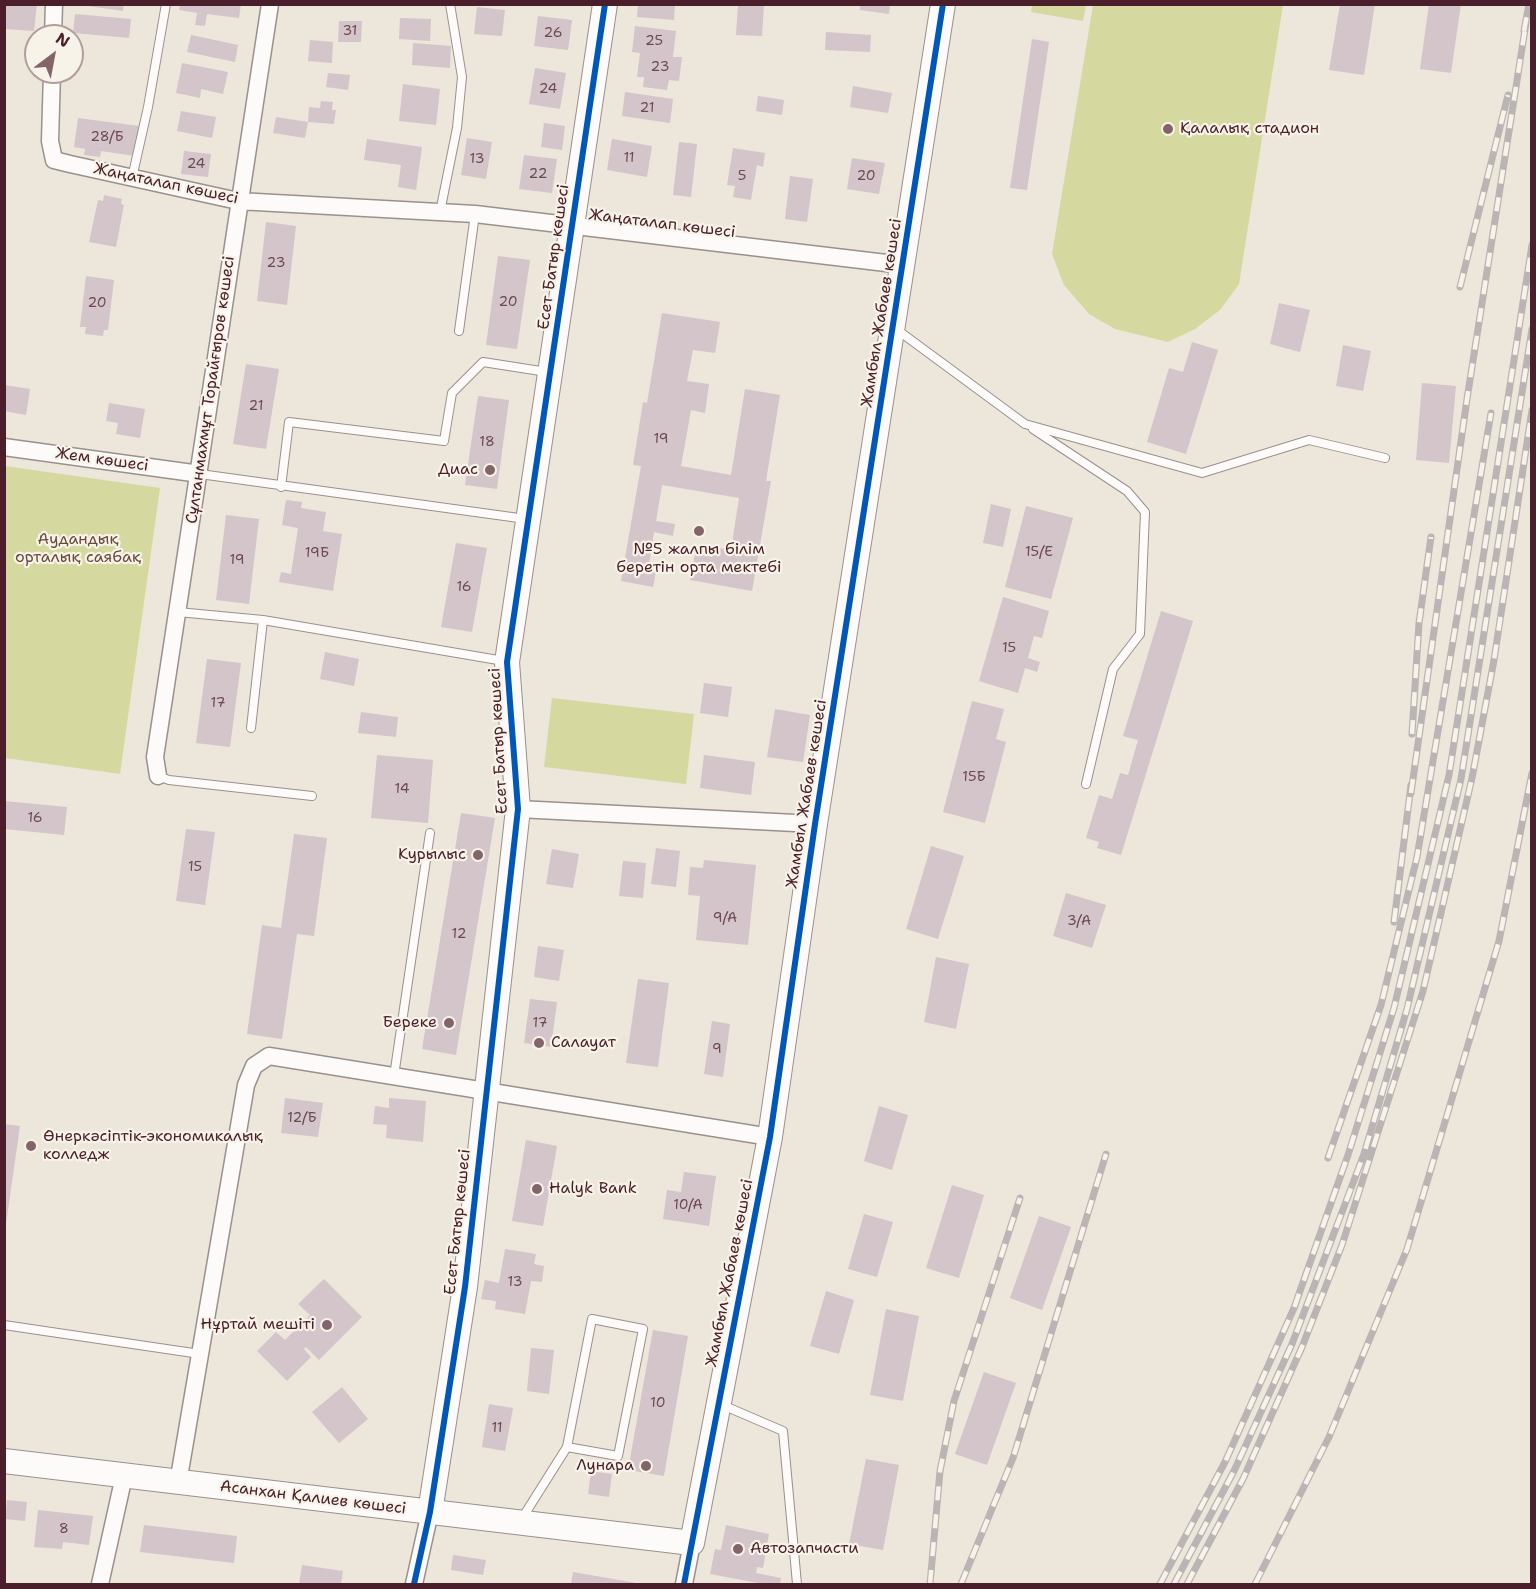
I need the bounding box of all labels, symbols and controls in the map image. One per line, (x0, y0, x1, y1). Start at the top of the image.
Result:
house number: 31 (343, 23, 357, 39)
north arrow (24, 24, 84, 84)
house number: 26 (544, 25, 562, 41)
text: N (52, 28, 74, 52)
house number: 25 (645, 33, 663, 49)
house number: 23 (651, 59, 669, 75)
house number: 24 (539, 81, 557, 97)
house number: 21 (640, 100, 654, 116)
place label: Қалалық стадион (1180, 119, 1319, 139)
marker: Қалалық стадион (1161, 122, 1175, 136)
house number: 28/Б (90, 129, 124, 145)
house number: 11 (623, 150, 635, 166)
house number: 13 (470, 151, 484, 167)
house number: 24 (187, 156, 205, 172)
street label: Жаңаталап көшесі (92, 159, 240, 209)
house number: 22 (529, 166, 547, 182)
house number: 5 (738, 168, 746, 184)
house number: 20 (856, 168, 876, 184)
street label: Есет Батыр көшесі (534, 183, 574, 331)
street label: Жаңаталап көшесі (588, 205, 736, 243)
street label: Жамбыл Жабаев көшесі (858, 217, 906, 409)
street label: Сұлтанмахмұт Торайғыров көшесі (183, 255, 239, 525)
house number: 23 (267, 255, 285, 271)
house number: 20 (498, 294, 518, 310)
house number: 20 (87, 295, 107, 311)
house number: 21 (249, 398, 263, 414)
house number: 19 (653, 431, 669, 447)
house number: 18 (479, 434, 495, 450)
street label: Жем көшесі (54, 444, 150, 476)
place label: Диас (438, 460, 478, 480)
marker: Диас (483, 463, 497, 477)
marker: №5 жалпы білім беретін орта мектебі (692, 524, 706, 538)
park label: Аудандық орталық саябақ (15, 530, 141, 568)
place label: №5 жалпы білім беретін орта мектебі (616, 540, 782, 578)
house number: 15/Е (1025, 544, 1053, 560)
house number: 19Б (305, 545, 329, 561)
house number: 19 (229, 552, 245, 568)
house number: 16 (456, 579, 472, 595)
house number: 15 (1002, 640, 1016, 656)
street label: Есет Батыр көшесі (486, 667, 512, 815)
house number: 17 (211, 695, 225, 711)
street label: Жамбыл Жабаев көшесі (783, 698, 831, 890)
house number: 15Б (962, 769, 986, 785)
house number: 14 (394, 781, 410, 797)
house number: 16 (27, 810, 43, 826)
place label: Курылыс (398, 845, 466, 865)
marker: Курылыс (471, 848, 485, 862)
house number: 15 (188, 859, 202, 875)
house number: 9/А (713, 910, 737, 926)
house number: 3/А (1067, 913, 1091, 929)
house number: 12 (452, 926, 466, 942)
place label: Береке (382, 1013, 437, 1033)
house number: 17 (533, 1015, 547, 1031)
marker: Береке (442, 1016, 456, 1030)
place label: Салауат (551, 1033, 616, 1053)
marker: Салауат (532, 1036, 546, 1050)
house number: 9 (712, 1041, 722, 1057)
house number: 12/Б (287, 1110, 317, 1126)
place label: Өнеркәсіптік-экономикалық колледж (43, 1127, 263, 1165)
marker: Өнеркәсіптік-экономикалық колледж (24, 1139, 38, 1153)
street label: Есет Батыр көшесі (441, 1148, 475, 1296)
street label: Жамбыл Жабаев көшесі (702, 1177, 758, 1369)
place label: Halyk Bank (549, 1179, 637, 1199)
marker: Halyk Bank (530, 1182, 544, 1196)
house number: 10/А (673, 1197, 703, 1213)
house number: 13 (508, 1274, 522, 1290)
place label: Нұртай мешіті (201, 1315, 315, 1335)
marker: Нұртай мешіті (320, 1318, 334, 1332)
house number: 10 (650, 1395, 666, 1411)
house number: 11 (491, 1420, 503, 1436)
place label: Лунара (576, 1456, 634, 1476)
marker: Лунара (639, 1459, 653, 1473)
street label: Асанхан Қалиев көшесі (219, 1477, 407, 1519)
house number: 8 (59, 1521, 69, 1537)
place label: Автозапчасти (750, 1539, 859, 1559)
marker: Автозапчасти (731, 1542, 745, 1556)

